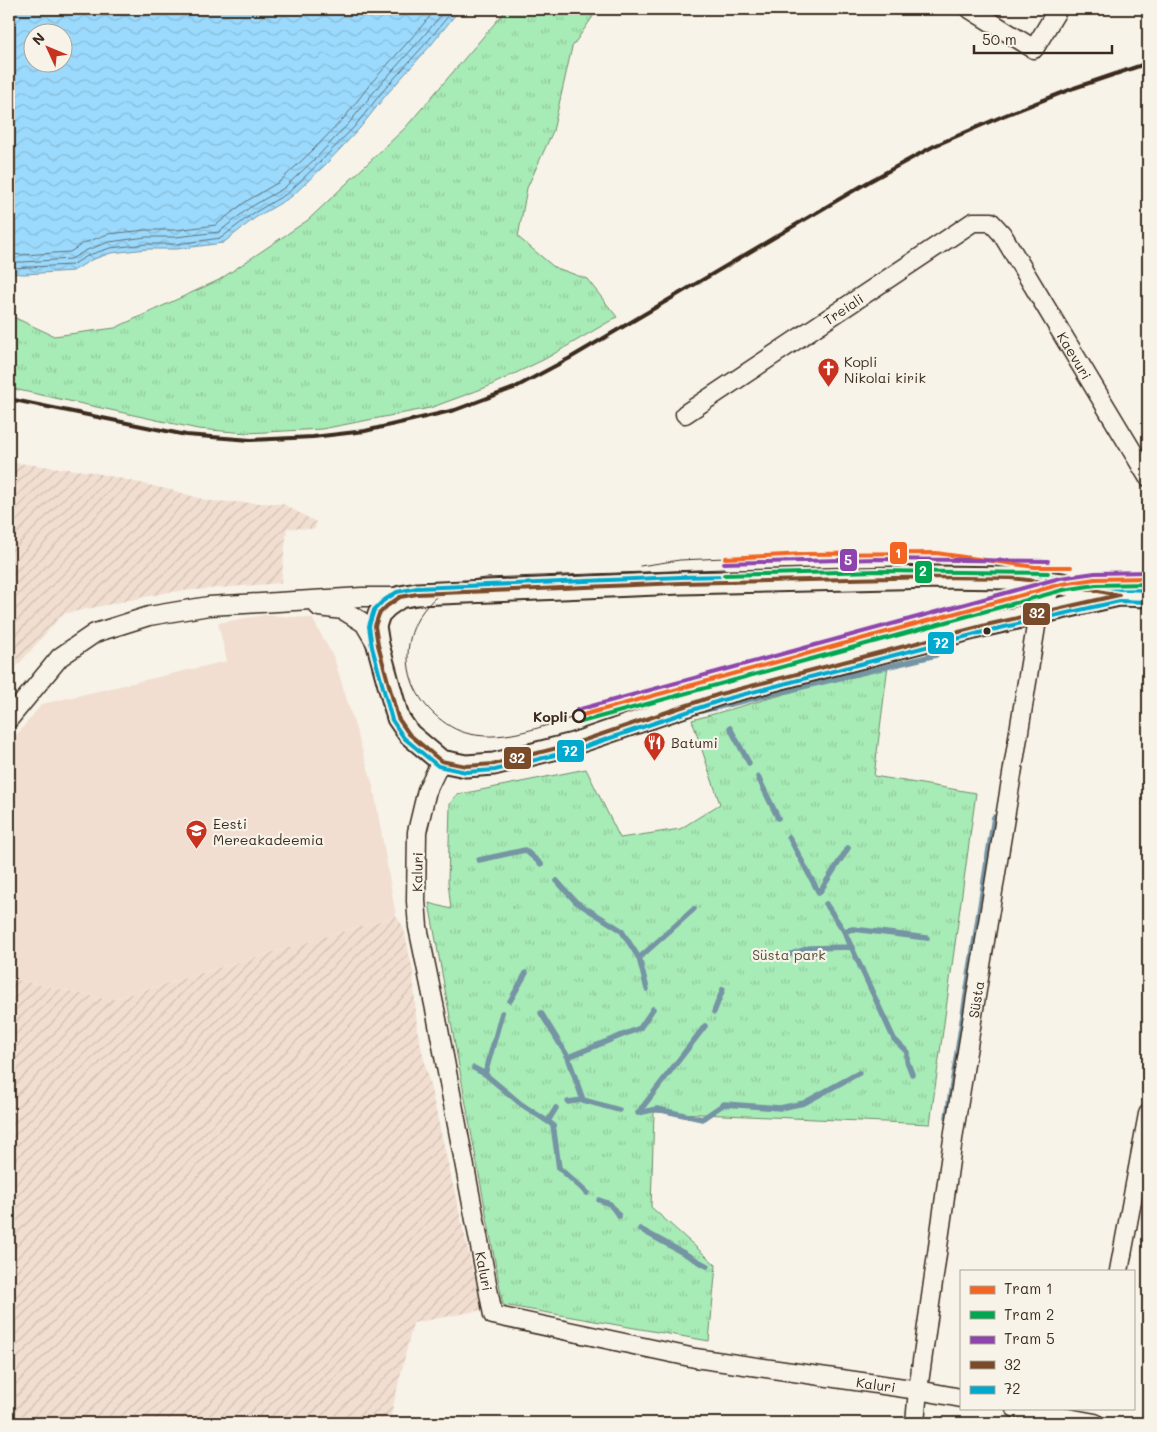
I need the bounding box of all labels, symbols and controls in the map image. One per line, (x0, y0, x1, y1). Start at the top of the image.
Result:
north arrow (22, 22, 72, 72)
scale bar (974, 22, 1112, 54)
text: N (28, 28, 49, 49)
text: 50 m (982, 29, 1017, 49)
street label: Treiali (819, 288, 867, 329)
street label: Kaevuri (1053, 328, 1097, 383)
place label: Kopli Nikolai kirik (844, 352, 926, 387)
church icon: Kopli Nikolai kirik (816, 357, 840, 388)
line badge: 1 (889, 541, 908, 565)
text: 1 (895, 543, 901, 562)
line badge: 5 (839, 548, 858, 572)
text: 5 (844, 550, 852, 569)
line badge: 2 (914, 560, 933, 584)
text: 2 (919, 561, 927, 580)
line badge: 32 (1022, 602, 1051, 626)
text: 32 (1029, 603, 1045, 622)
unlabelled marker (982, 626, 992, 636)
line badge: 72 (927, 631, 955, 655)
text: 72 (933, 633, 949, 652)
place label: Kopli (533, 707, 568, 726)
marker: Kopli (572, 709, 586, 723)
restaurant icon: Batumi (643, 730, 667, 761)
place label: Batumi (671, 733, 718, 752)
line badge: 72 (556, 739, 585, 763)
text: 72 (562, 741, 578, 760)
line badge: 32 (503, 746, 532, 770)
text: 32 (509, 748, 525, 767)
place label: Eesti Mereakadeemia (213, 814, 324, 849)
school or university icon: Eesti Mereakadeemia (185, 819, 209, 850)
street label: Kaluri (407, 852, 427, 892)
park label: Süsta park (752, 945, 826, 964)
street label: Süsta (963, 979, 988, 1019)
street label: Kaluri (472, 1250, 498, 1292)
legend (960, 1270, 1134, 1410)
text: Tram 1 (1004, 1278, 1053, 1298)
text: Tram 2 (1004, 1304, 1054, 1324)
text: Tram 5 (1004, 1328, 1055, 1348)
text: 32 (1004, 1354, 1021, 1374)
street label: Kaluri (855, 1372, 897, 1396)
text: 72 (1004, 1378, 1021, 1398)

